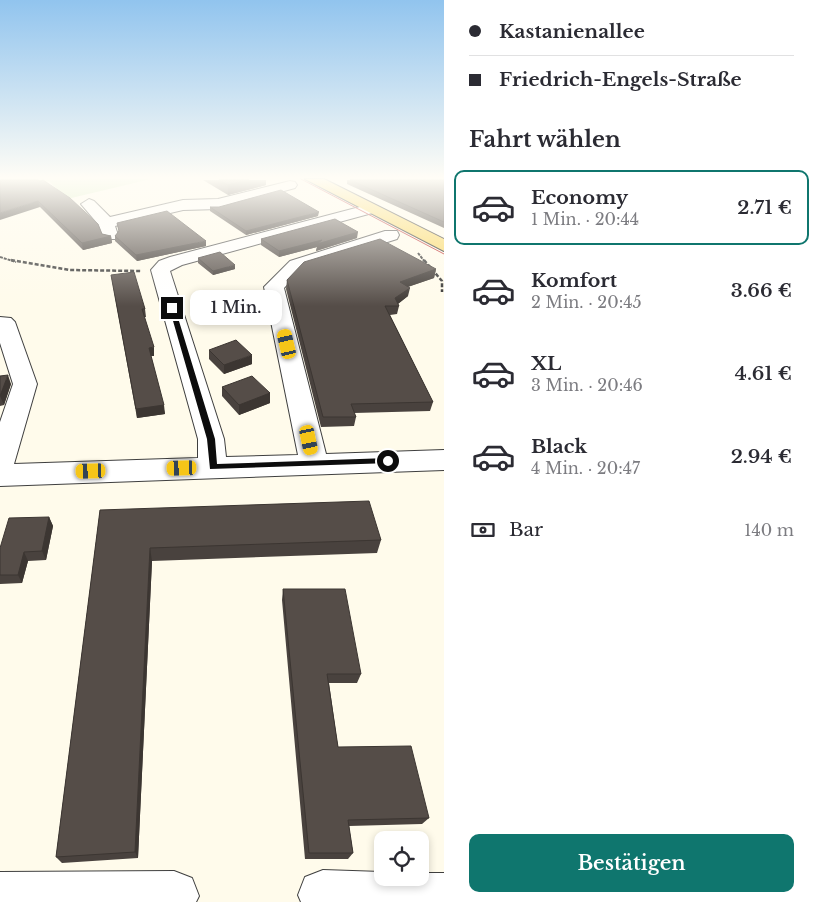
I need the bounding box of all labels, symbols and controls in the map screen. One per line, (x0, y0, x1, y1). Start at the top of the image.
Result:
text: Kastanienallee (499, 20, 645, 43)
text: Friedrich-Engels-Straße (499, 68, 742, 91)
text: Fahrt wählen (469, 126, 621, 153)
icon: car (471, 185, 516, 230)
text: Economy (531, 186, 628, 209)
text: 2.71 € (737, 196, 792, 219)
text: 1 Min. · 20:44 (531, 209, 639, 229)
icon: car (471, 268, 516, 313)
text: Komfort (531, 269, 617, 292)
text: 3.66 € (731, 279, 792, 302)
callout: 1 Min. (190, 290, 282, 326)
text: 2 Min. · 20:45 (531, 292, 642, 312)
route end (161, 297, 183, 319)
text: 1 Min. (211, 297, 261, 317)
car (276, 328, 297, 360)
icon: car (471, 351, 516, 396)
text: XL (531, 352, 561, 375)
text: 4.61 € (735, 362, 792, 385)
text: 3 Min. · 20:46 (531, 375, 643, 395)
car (298, 424, 319, 456)
icon: car (471, 434, 516, 479)
text: Black (531, 435, 587, 458)
text: 2.94 € (731, 445, 792, 468)
route start (377, 450, 399, 472)
text: 4 Min. · 20:47 (531, 458, 640, 478)
car (166, 460, 197, 476)
car (75, 463, 106, 479)
icon: cash (469, 516, 497, 544)
text: Bar (509, 518, 543, 541)
text: 140 m (744, 520, 794, 540)
map controls (374, 831, 429, 886)
button: locate (374, 831, 429, 886)
button: Bestätigen (469, 834, 794, 892)

